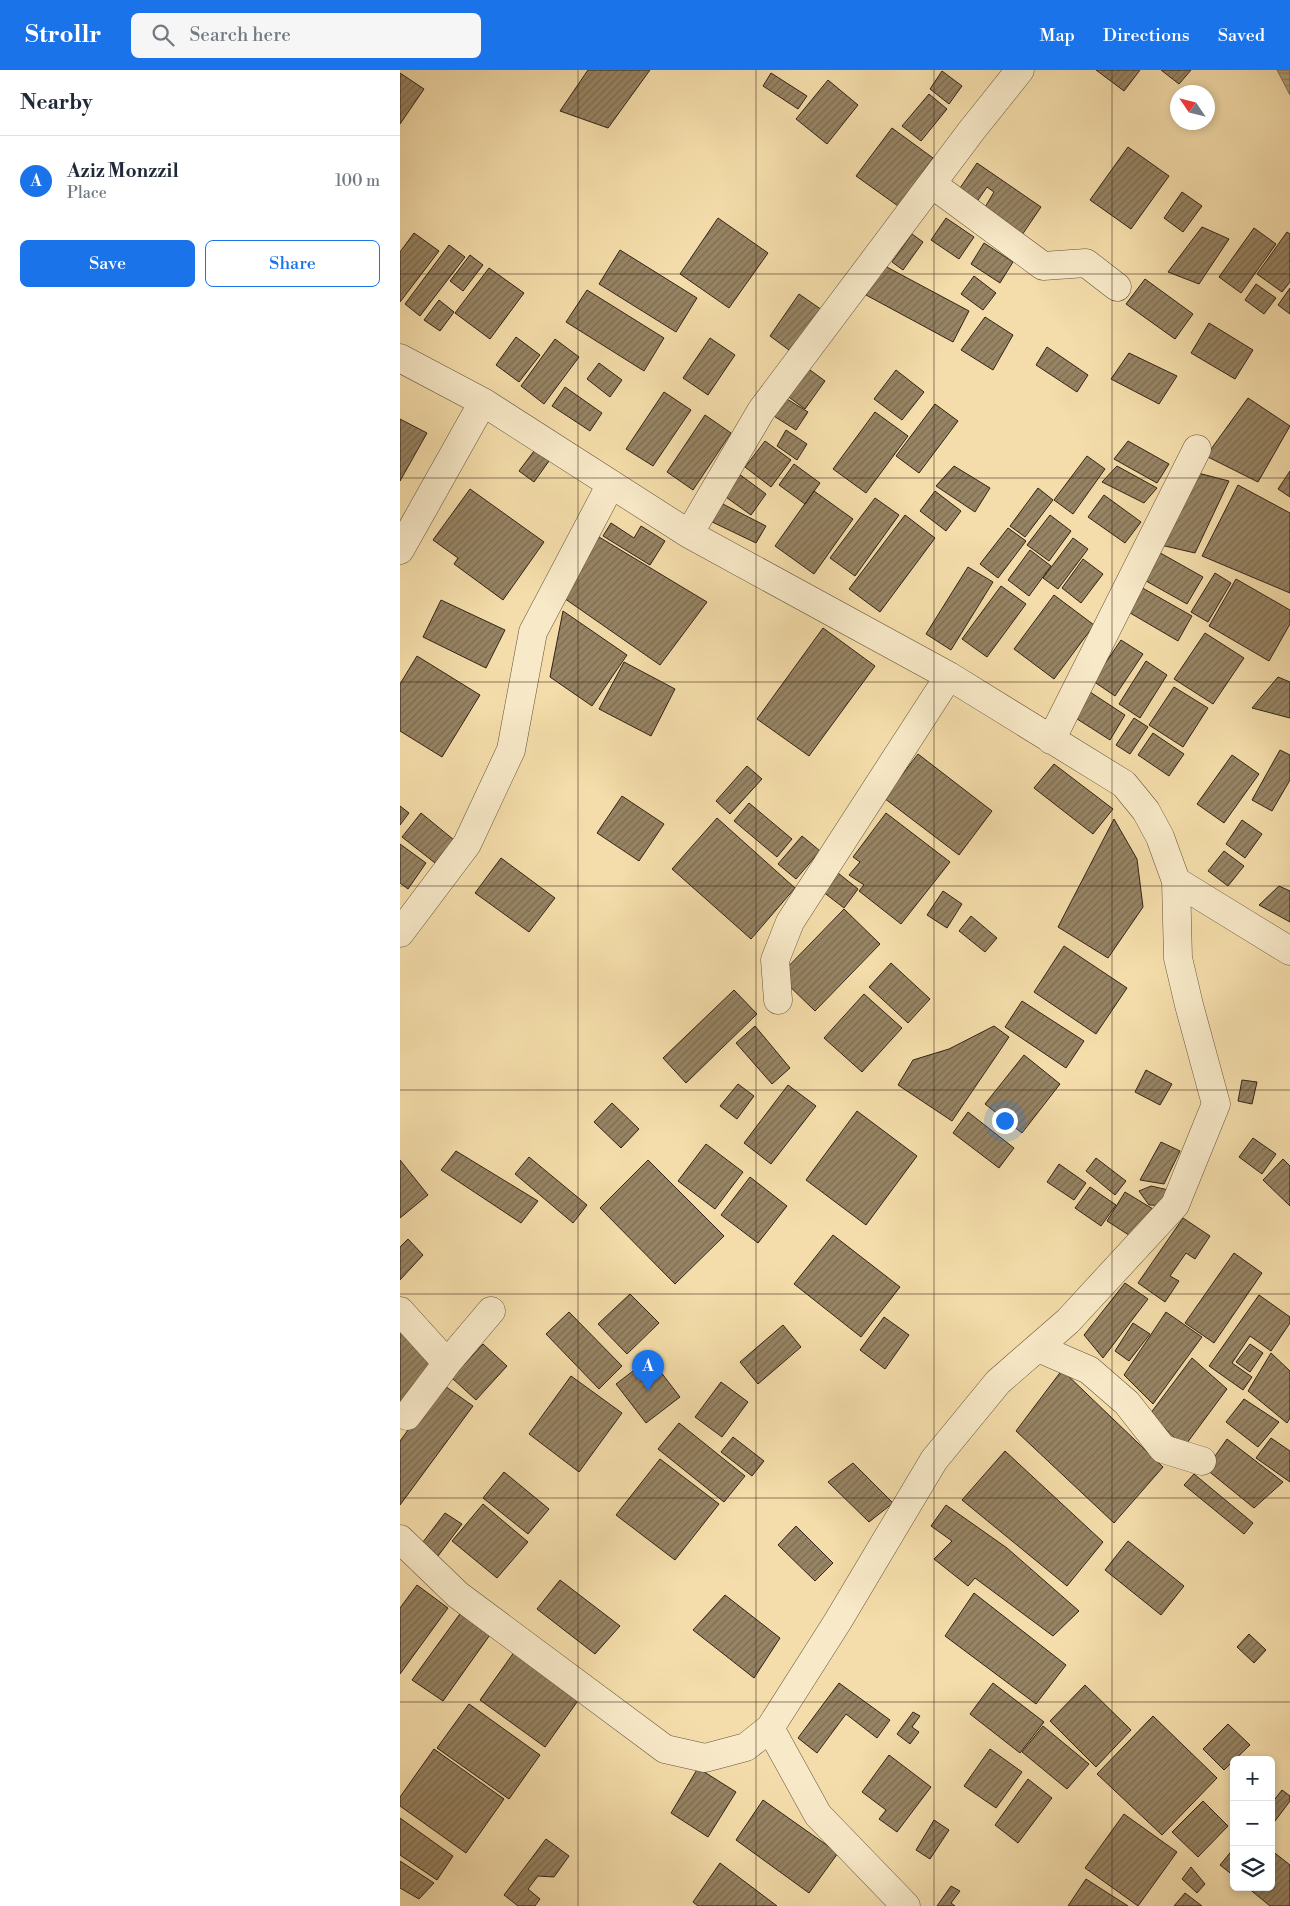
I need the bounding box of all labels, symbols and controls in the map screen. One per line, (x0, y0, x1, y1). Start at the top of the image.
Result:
search box (131, 13, 481, 58)
text: Strollr (25, 20, 101, 50)
icon: search (149, 21, 177, 49)
text: Search here (189, 23, 291, 47)
text: Map (1039, 24, 1075, 47)
text: Directions (1103, 24, 1190, 47)
text: Saved (1218, 24, 1265, 47)
north arrow (1170, 85, 1215, 130)
text: Nearby (20, 90, 93, 116)
text: Aziz Monzzil (67, 159, 179, 183)
text: A (30, 171, 42, 191)
text: 100 m (335, 171, 380, 191)
text: Place (67, 183, 107, 203)
button: Save (20, 240, 195, 287)
button: Share (205, 240, 380, 287)
your location (992, 1108, 1018, 1134)
pin: A (632, 1350, 664, 1391)
map controls (1230, 1756, 1275, 1891)
button: + (1230, 1756, 1275, 1801)
button: − (1230, 1801, 1275, 1846)
button: layers (1230, 1846, 1275, 1891)

